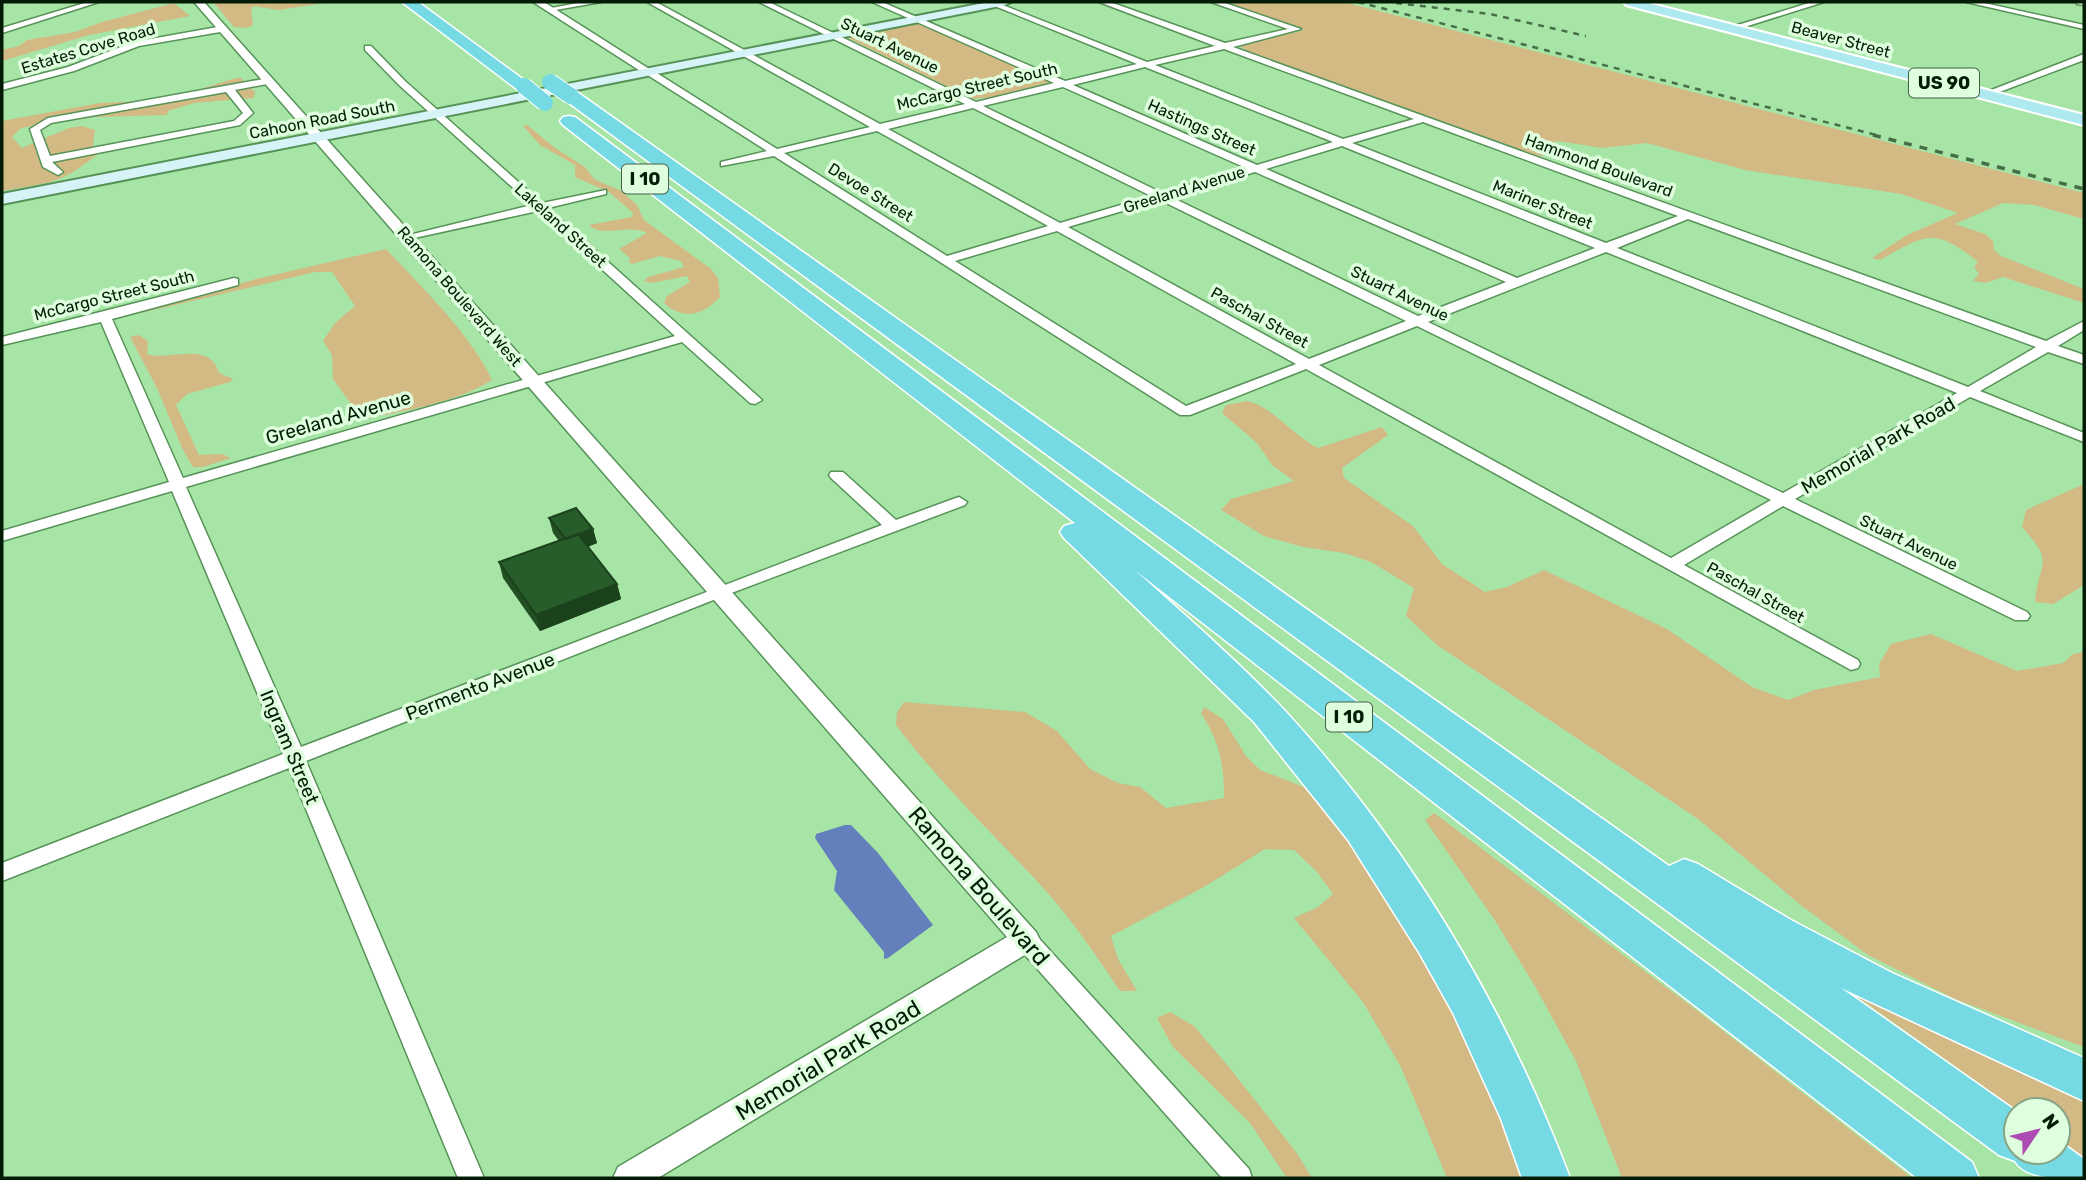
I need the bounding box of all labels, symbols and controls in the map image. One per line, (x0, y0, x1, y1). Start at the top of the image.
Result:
street label: Stuart Avenue (838, 14, 942, 77)
street label: Beaver Street (1789, 17, 1892, 62)
street label: Estates Cove Road (19, 19, 157, 78)
street label: McCargo Street South (895, 59, 1059, 114)
road number: US 90 (1909, 68, 1979, 98)
street label: Hastings Street (1145, 95, 1259, 160)
street label: Cahoon Road South (248, 96, 396, 143)
street label: Hammond Boulevard (1522, 130, 1675, 201)
street label: Devoe Street (825, 159, 917, 226)
street label: Greeland Avenue (1121, 162, 1247, 217)
road number: I 10 (622, 164, 668, 194)
street label: Mariner Street (1490, 176, 1596, 233)
street label: Lakeland Street (511, 179, 610, 272)
street label: Ramona Boulevard West (394, 222, 526, 370)
street label: Stuart Avenue (1348, 262, 1452, 325)
street label: McCargo Street South (32, 266, 196, 325)
street label: Paschal Street (1208, 283, 1312, 352)
street label: Greeland Avenue (263, 386, 413, 449)
street label: Memorial Park Road (1797, 392, 1959, 499)
street label: Stuart Avenue (1857, 511, 1961, 574)
street label: Paschal Street (1704, 558, 1808, 627)
street label: Permento Avenue (402, 647, 558, 725)
street label: Ingram Street (255, 687, 324, 808)
road number: I 10 (1326, 702, 1372, 732)
street label: Ramona Boulevard (902, 801, 1056, 971)
street label: Memorial Park Road (730, 994, 926, 1126)
north arrow (2002, 1096, 2072, 1166)
text: N (2037, 1109, 2064, 1134)

